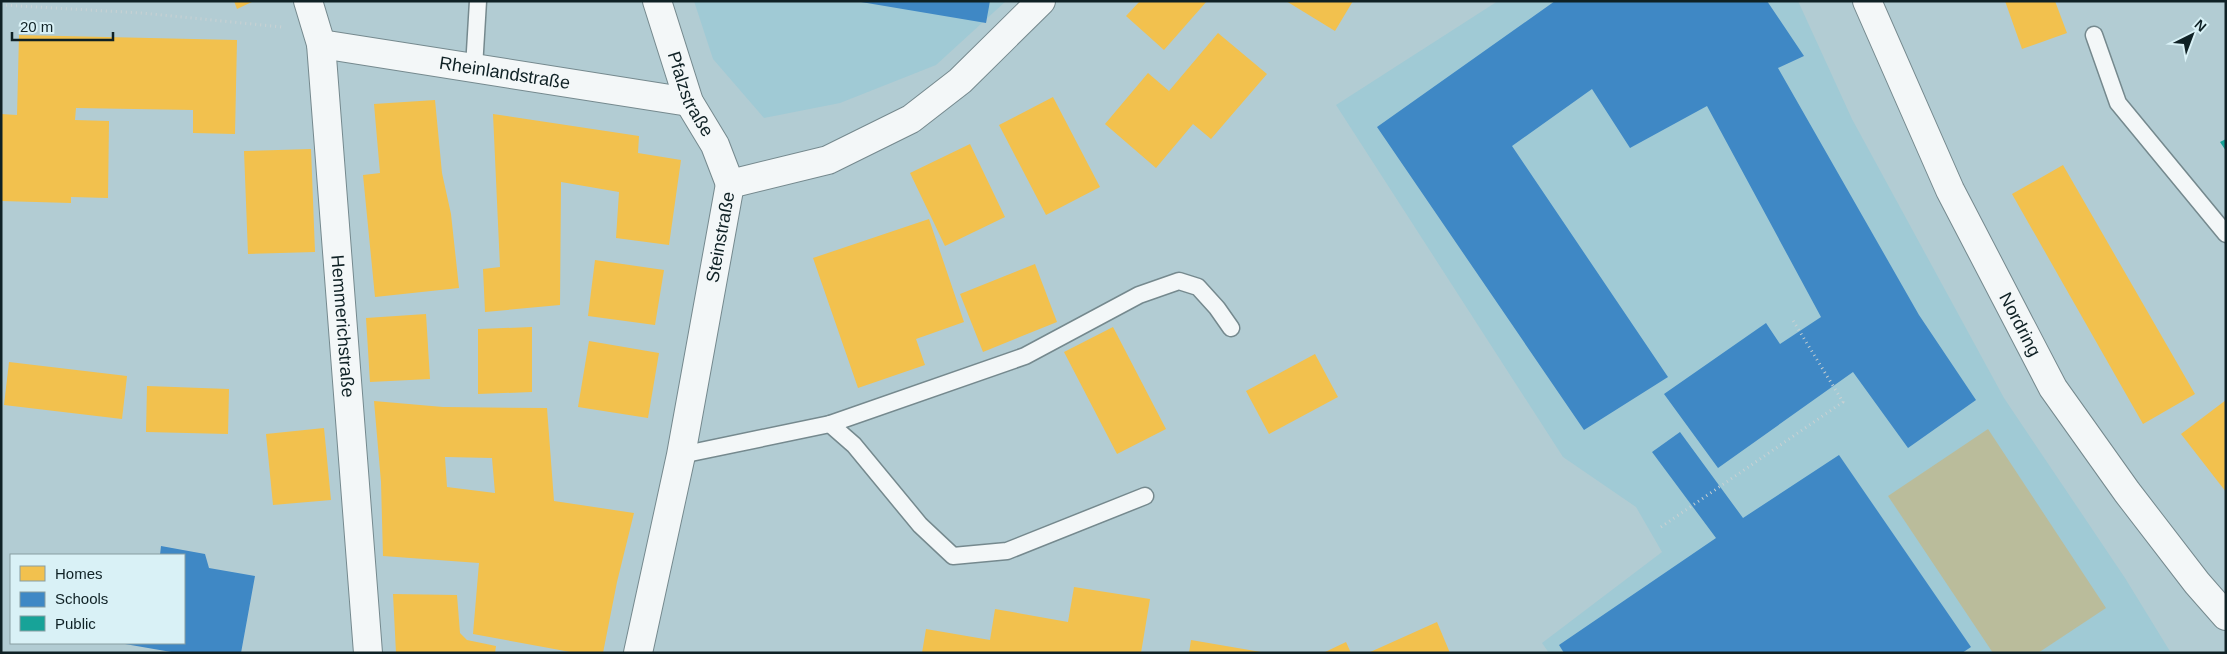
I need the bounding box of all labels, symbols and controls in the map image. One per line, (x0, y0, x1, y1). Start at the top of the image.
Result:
scale bar (12, 10, 114, 42)
north arrow (2167, 10, 2217, 60)
text: N (2192, 16, 2210, 35)
text: 20 m (20, 18, 53, 35)
street label: Pfalzstraße (664, 49, 718, 140)
street label: Rheinlandstraße (438, 53, 572, 93)
street label: Steinstraße (702, 190, 738, 284)
street label: Hemmerichstraße (327, 254, 358, 398)
street label: Nordring (1995, 289, 2045, 360)
legend (10, 554, 185, 644)
text: Homes (55, 565, 103, 582)
text: Schools (55, 590, 108, 607)
text: Public (55, 615, 96, 632)

